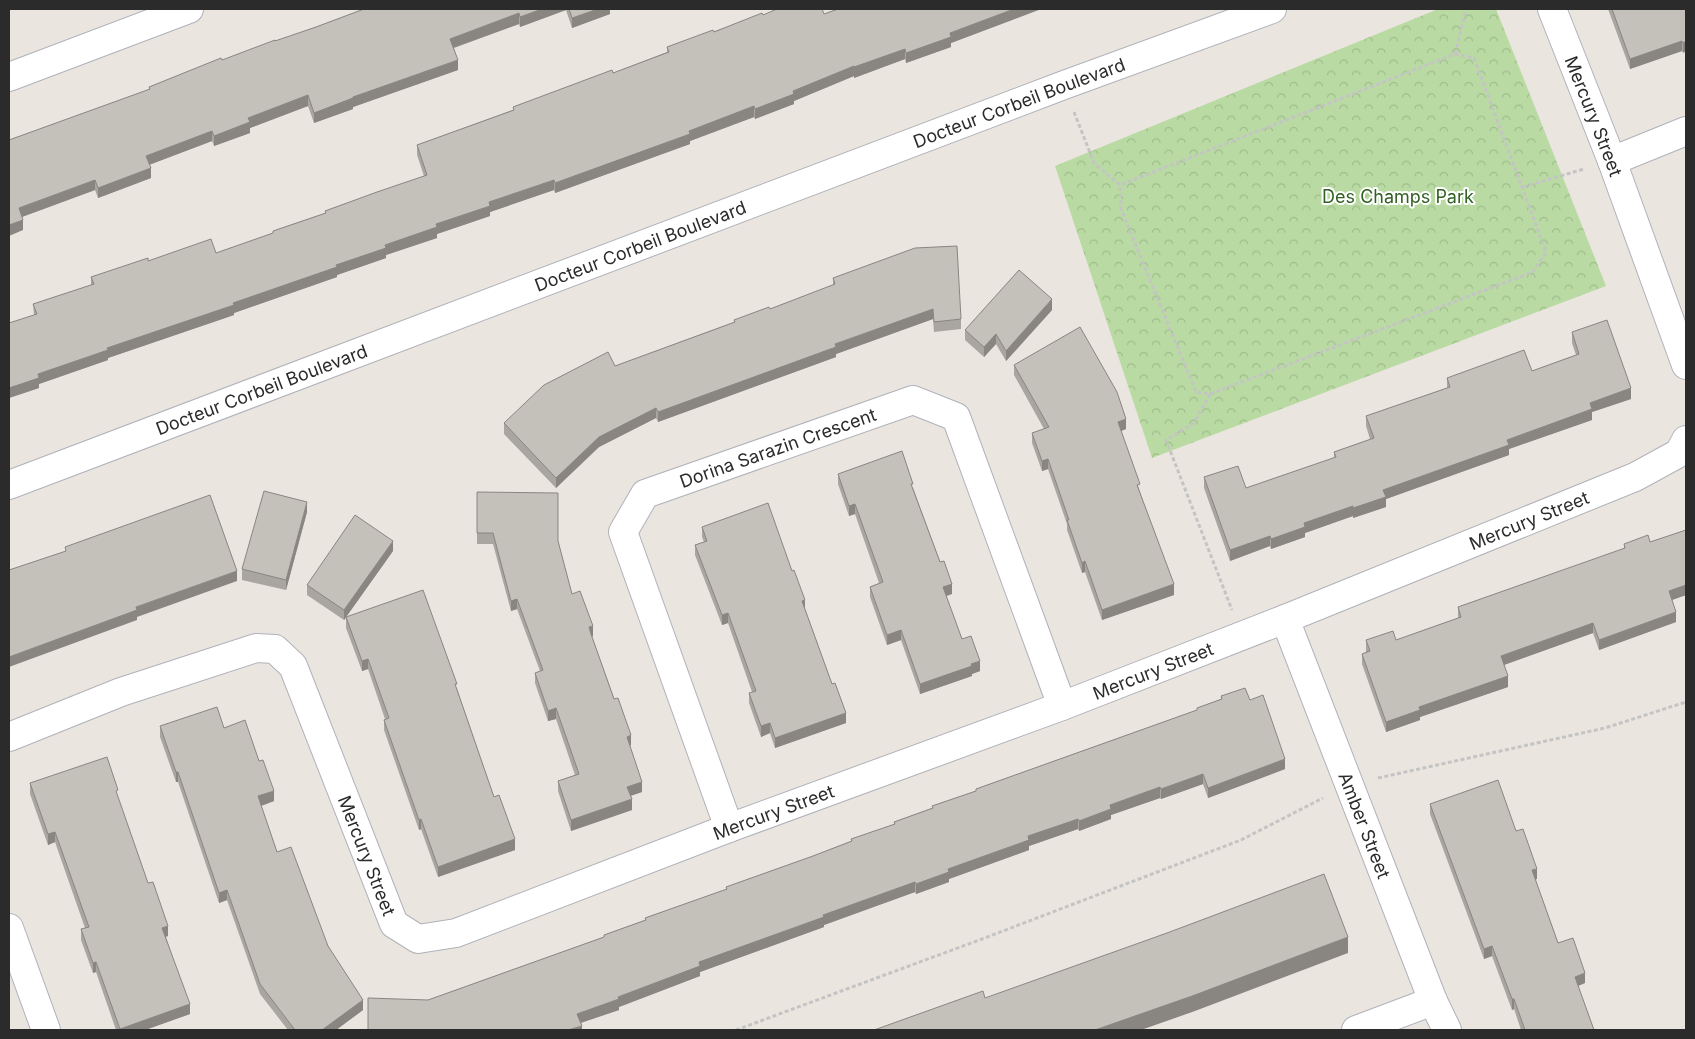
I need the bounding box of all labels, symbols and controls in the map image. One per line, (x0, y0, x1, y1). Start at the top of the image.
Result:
street label: Docteur Corbeil Boulevard (910, 53, 1128, 152)
street label: Mercury Street (1561, 53, 1627, 179)
park label: Des Champs Park (1322, 186, 1474, 207)
street label: Docteur Corbeil Boulevard (531, 196, 749, 295)
street label: Docteur Corbeil Boulevard (153, 340, 370, 439)
street label: Dorina Sarazin Crescent (677, 403, 879, 492)
street label: Mercury Street (1466, 486, 1592, 554)
street label: Mercury Street (1090, 638, 1216, 703)
street label: Amber Street (1335, 769, 1395, 881)
street label: Mercury Street (710, 780, 837, 844)
street label: Mercury Street (334, 792, 400, 919)

